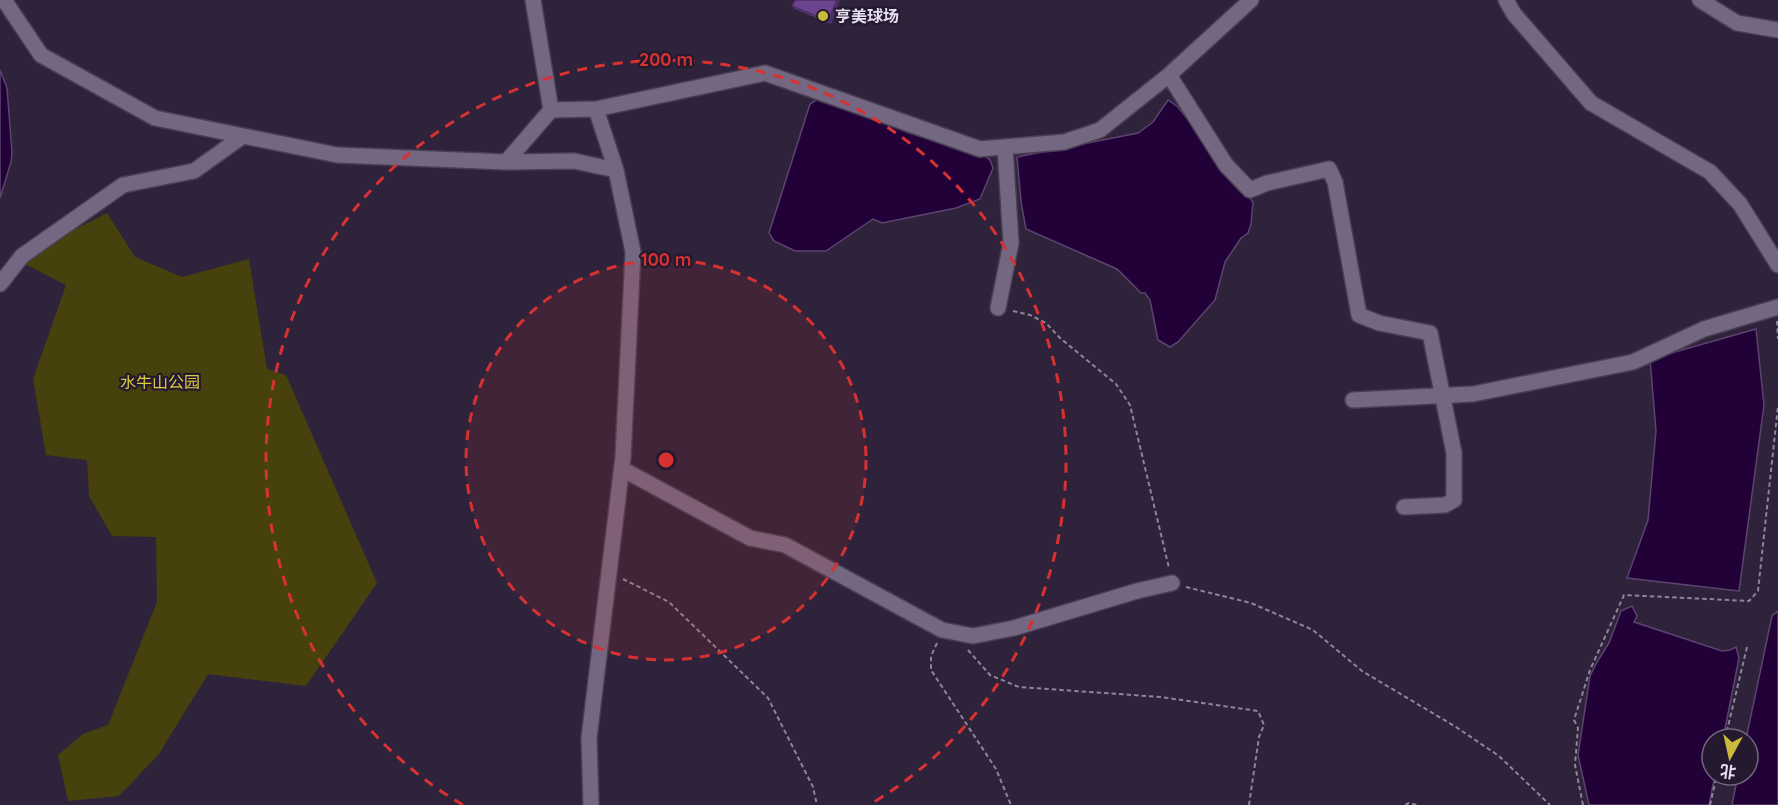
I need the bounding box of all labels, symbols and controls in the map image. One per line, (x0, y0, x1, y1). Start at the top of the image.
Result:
place label: 亨美球场 (835, 6, 899, 26)
marker: 亨美球场 (816, 9, 830, 23)
text: 200 m (639, 48, 693, 71)
text: 100 m (641, 248, 691, 271)
park label: 水牛山公园 (120, 372, 200, 392)
centre of rings (656, 450, 676, 470)
north arrow (1700, 727, 1760, 787)
text: 北 (1719, 761, 1737, 783)

